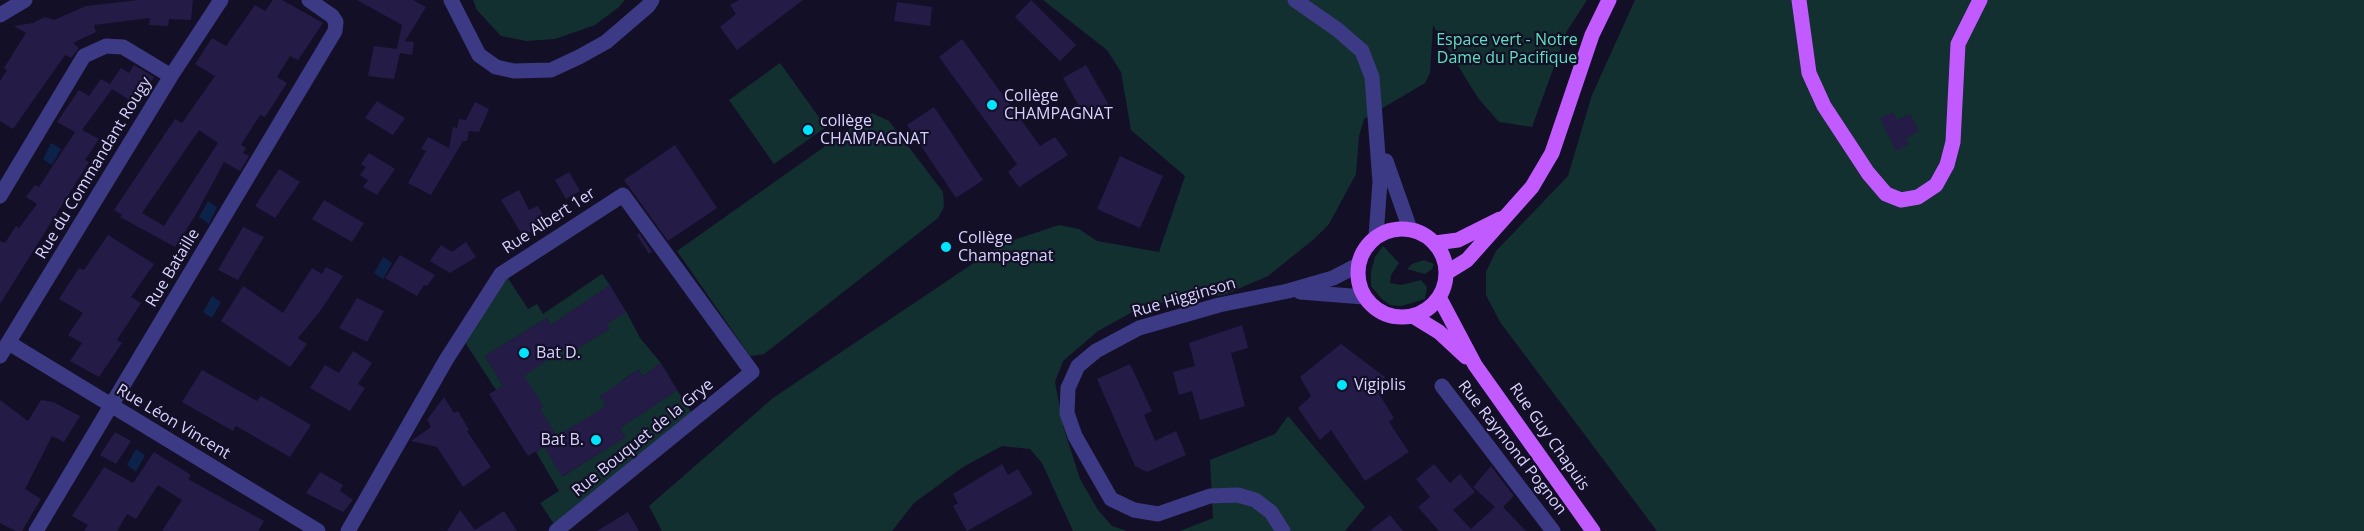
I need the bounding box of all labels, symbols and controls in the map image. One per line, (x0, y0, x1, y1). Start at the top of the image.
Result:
park label: Espace vert - Notre Dame du Pacifique (1436, 30, 1578, 68)
street label: Rue du Commandant Rougy (32, 73, 156, 263)
place label: Collège CHAMPAGNAT (1004, 86, 1113, 124)
marker: Collège CHAMPAGNAT (985, 98, 999, 112)
place label: collège CHAMPAGNAT (820, 111, 929, 149)
marker: collège CHAMPAGNAT (801, 123, 815, 137)
street label: Rue Albert 1er (499, 184, 599, 258)
street label: Rue Bataille (142, 225, 204, 311)
place label: Collège Champagnat (958, 228, 1053, 266)
marker: Collège Champagnat (939, 240, 953, 254)
street label: Rue Higginson (1130, 274, 1238, 322)
place label: Bat D. (536, 343, 581, 363)
marker: Bat D. (517, 346, 531, 360)
street label: Rue Bouquet de la Grye (568, 375, 718, 501)
place label: Vigiplis (1354, 375, 1406, 395)
street label: Rue Raymond Pognon (1454, 377, 1570, 519)
marker: Vigiplis (1335, 378, 1349, 392)
street label: Rue Léon Vincent (113, 380, 233, 464)
street label: Rue Guy Chapuis (1505, 380, 1593, 494)
place label: Bat B. (540, 430, 584, 450)
marker: Bat B. (589, 433, 603, 447)

